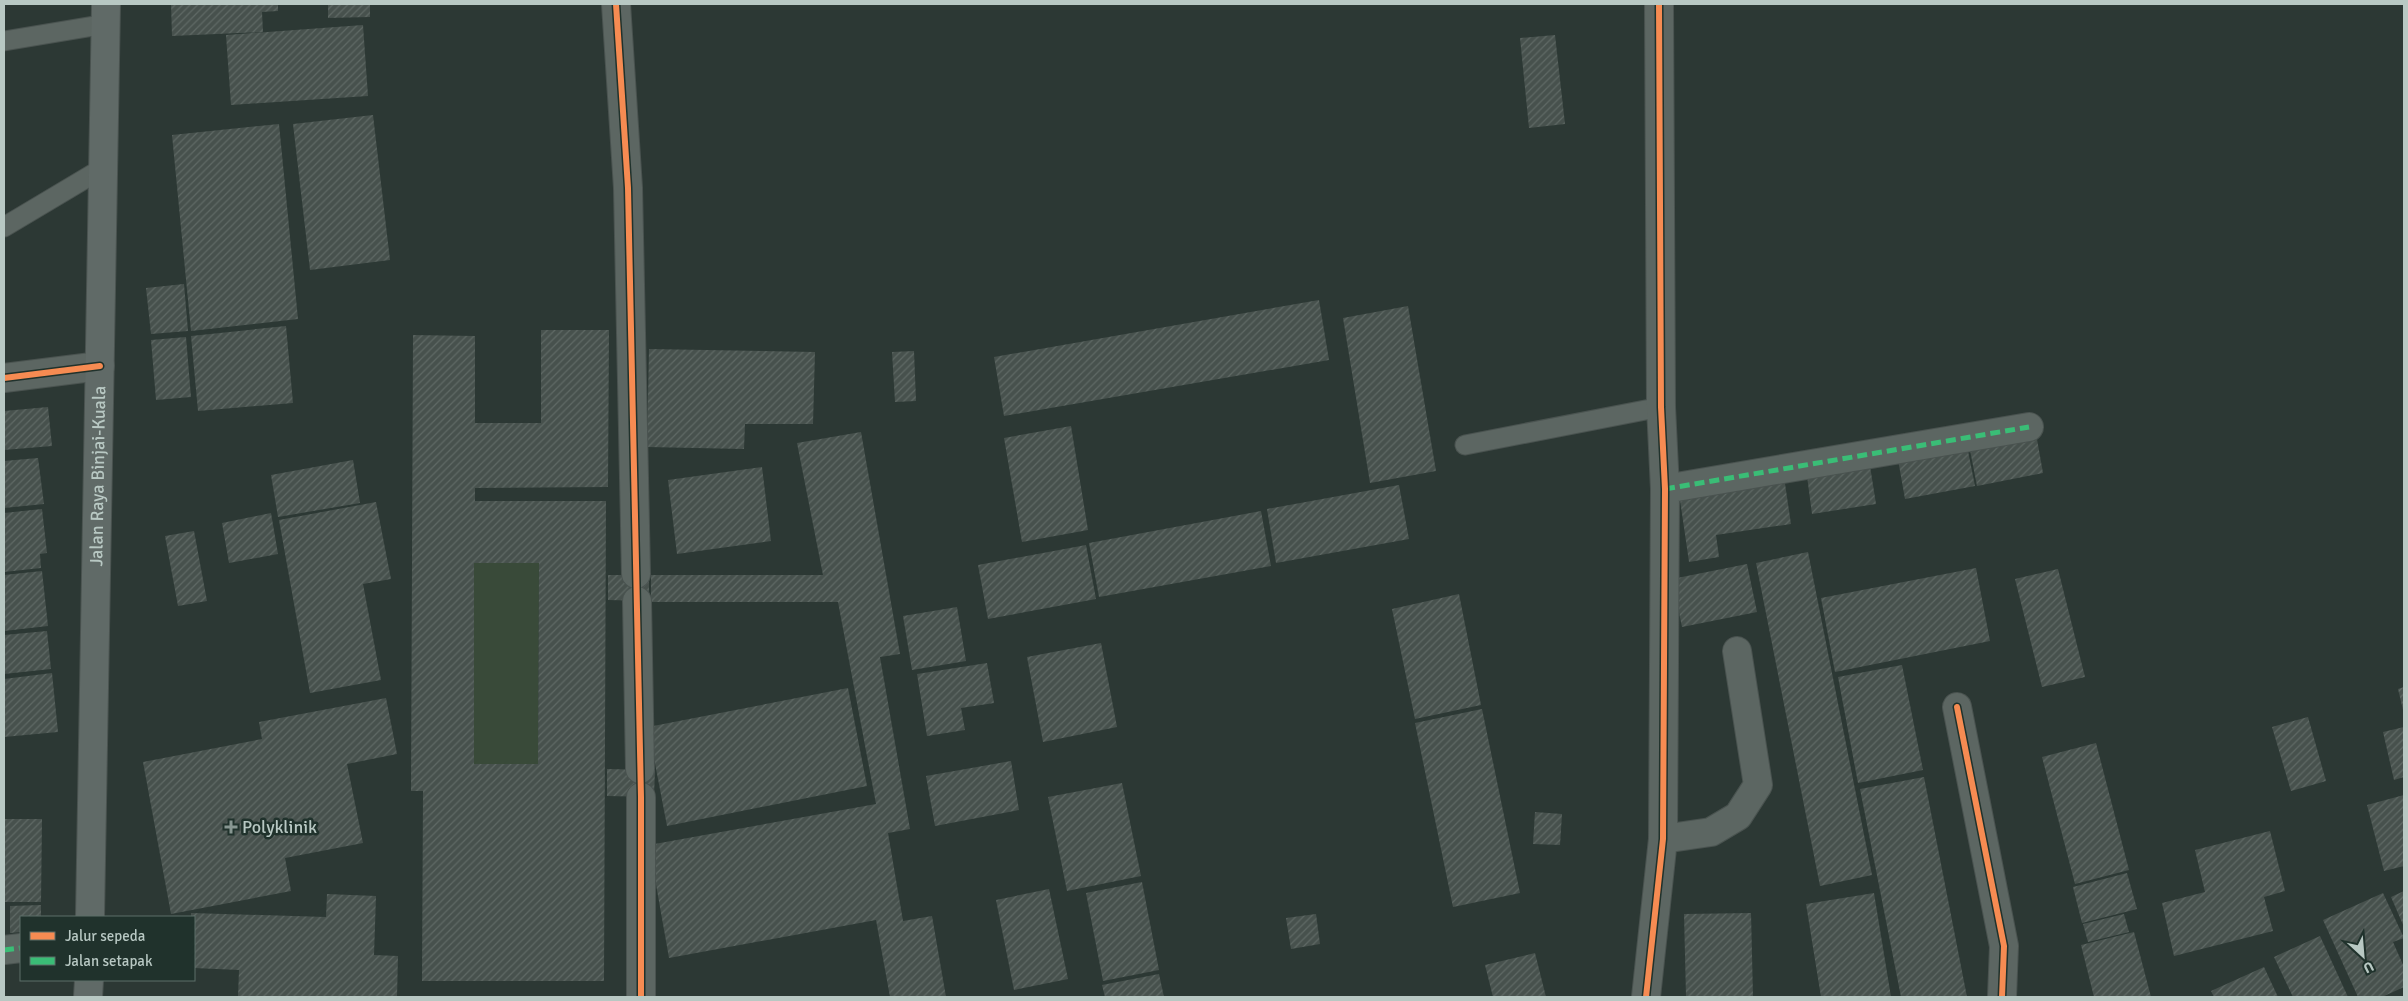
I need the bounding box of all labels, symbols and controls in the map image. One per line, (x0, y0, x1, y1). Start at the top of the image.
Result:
street label: Jalan Raya Binjai-Kuala (85, 385, 110, 567)
place label: Polyklinik (242, 816, 317, 838)
marker: Polyklinik (224, 820, 238, 834)
legend (20, 916, 195, 981)
text: Jalur sepeda (65, 927, 145, 945)
north arrow (2338, 931, 2388, 981)
text: Jalan setapak (65, 952, 153, 970)
text: U (2361, 958, 2376, 977)

